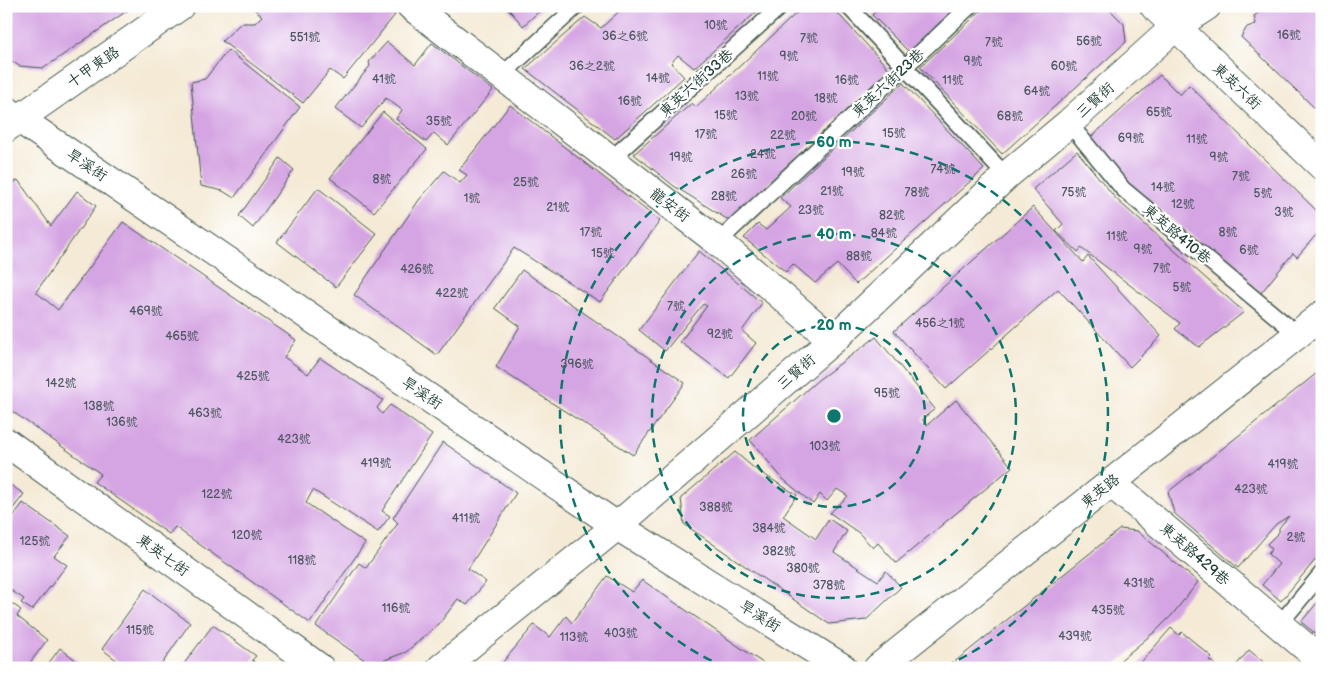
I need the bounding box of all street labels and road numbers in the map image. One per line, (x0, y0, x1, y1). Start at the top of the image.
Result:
street label: 十甲東路 (63, 42, 123, 92)
street label: 東英六街33巷 (655, 45, 737, 122)
street label: 東英六街23巷 (848, 45, 929, 122)
street label: 東英六街 (1208, 59, 1265, 114)
street label: 三賢街 (1072, 78, 1118, 122)
street label: 旱溪街 (63, 145, 111, 186)
street label: 龍安街 (646, 184, 693, 227)
street label: 東英路410巷 (1138, 200, 1215, 269)
street label: 三賢街 (773, 350, 820, 394)
street label: 旱溪街 (398, 373, 446, 414)
street label: 東英路 (1077, 470, 1124, 513)
street label: 東英路429巷 (1156, 519, 1234, 590)
street label: 東英七街 (133, 530, 193, 581)
street label: 旱溪街 (736, 596, 784, 636)

